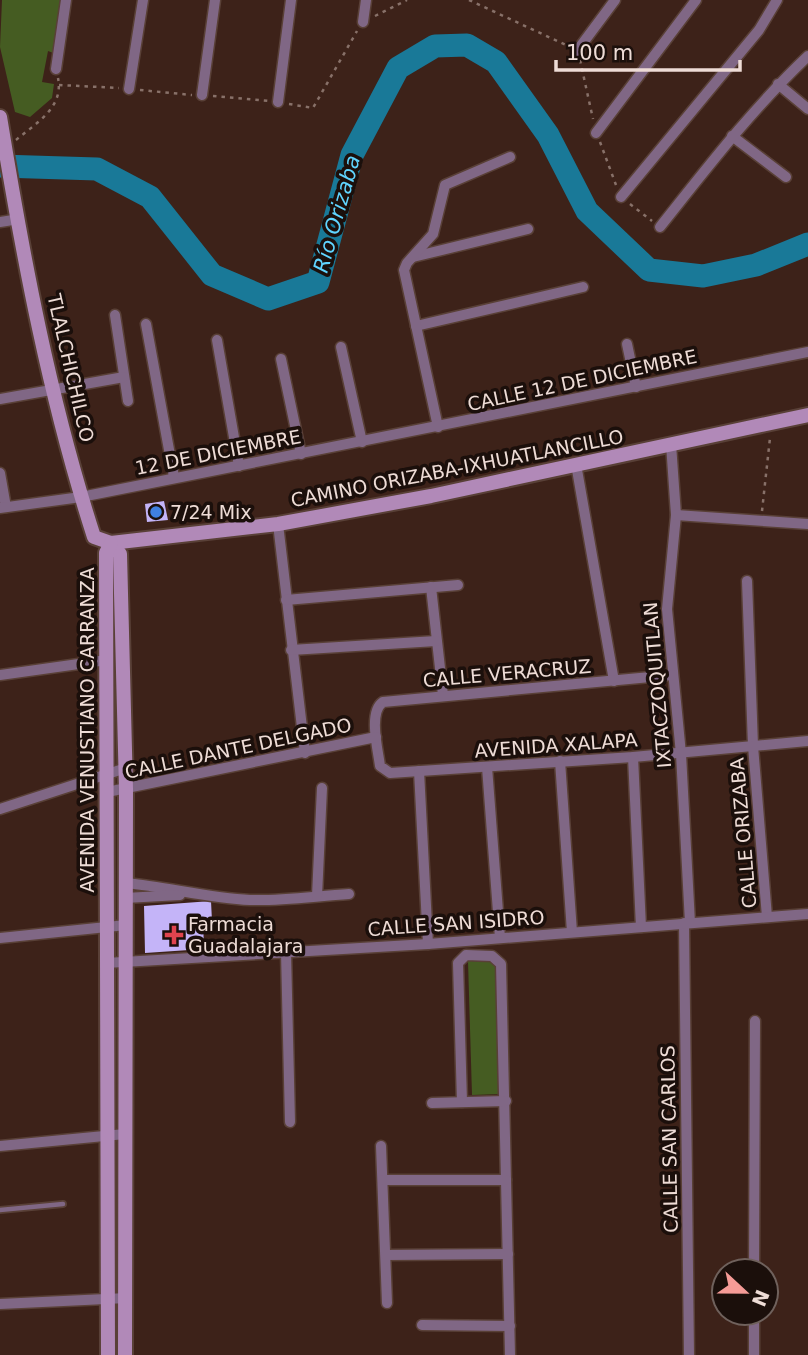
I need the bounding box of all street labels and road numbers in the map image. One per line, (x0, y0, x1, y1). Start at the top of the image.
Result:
street label: TLALCHICHILCO (43, 291, 99, 444)
street label: CALLE 12 DE DICIEMBRE (465, 345, 699, 415)
street label: 12 DE DICIEMBRE (133, 425, 303, 479)
street label: CAMINO ORIZABA-IXHUATLANCILLO (289, 425, 625, 511)
street label: AVENIDA VENUSTIANO CARRANZA (76, 567, 98, 893)
street label: IXTACZOQUITLAN (639, 601, 675, 769)
street label: CALLE VERACRUZ (422, 655, 592, 691)
street label: CALLE DANTE DELGADO (123, 713, 353, 783)
street label: AVENIDA XALAPA (474, 728, 638, 762)
street label: CALLE ORIZABA (725, 757, 761, 909)
street label: CALLE SAN ISIDRO (367, 906, 545, 940)
street label: CALLE SAN CARLOS (656, 1045, 682, 1233)

